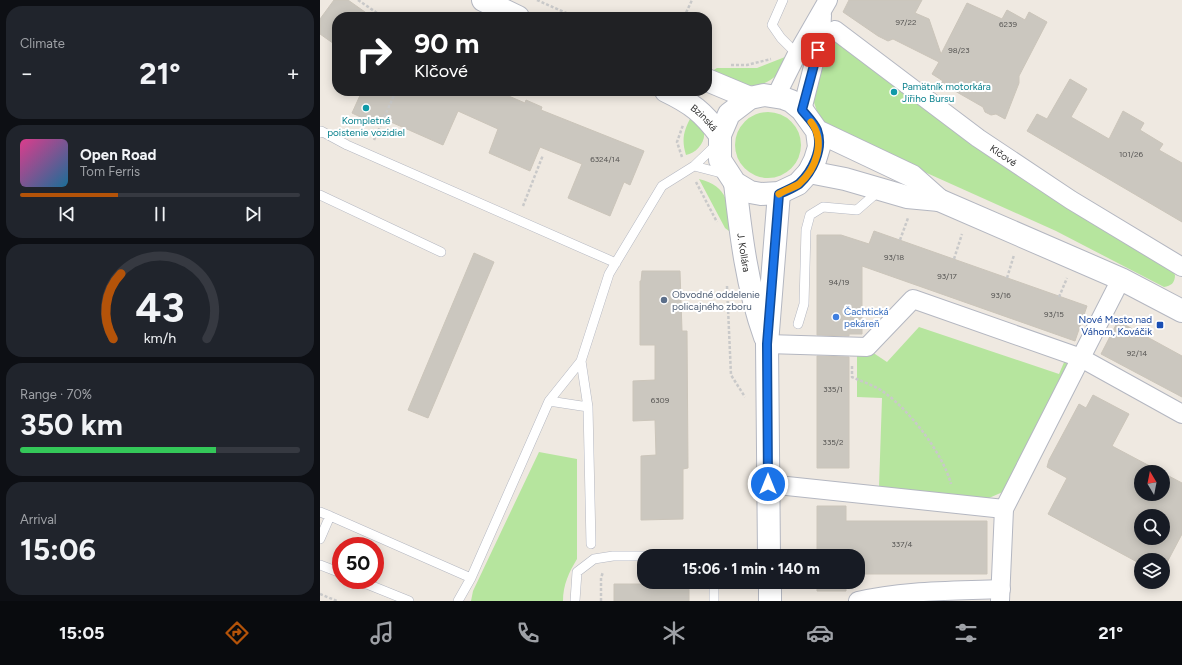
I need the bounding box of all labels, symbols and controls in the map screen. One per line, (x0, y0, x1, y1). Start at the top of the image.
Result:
house number: 97/22 (896, 17, 916, 27)
house number: 6239 (999, 19, 1017, 29)
text: 90 m (414, 26, 479, 60)
icon: right (348, 28, 400, 80)
pin (801, 33, 835, 67)
text: Climate (20, 36, 65, 51)
icon: arrive (807, 39, 829, 61)
house number: 98/23 (948, 45, 970, 55)
text: 21° (139, 55, 181, 92)
text: − (20, 60, 34, 87)
text: + (286, 60, 300, 87)
text: Klčové (414, 60, 468, 82)
place label: Pamätník motorkára Jiřiho Bursu (902, 80, 991, 105)
marker: Pamätník motorkára Jiřiho Bursu (889, 87, 899, 97)
street label: Bzinská (688, 101, 721, 134)
marker: Kompletné poistenie vozidiel (361, 103, 371, 113)
place label: Kompletné poistenie vozidiel (327, 114, 405, 139)
street label: Klčové (987, 142, 1020, 170)
text: Open Road (80, 146, 157, 164)
house number: 101/26 (1119, 149, 1143, 159)
house number: 6324/14 (590, 154, 620, 164)
text: Tom Ferris (80, 164, 140, 179)
icon: previous (56, 203, 78, 225)
icon: pause (149, 203, 171, 225)
icon: next (242, 203, 264, 225)
street label: J. Kollára (734, 232, 753, 273)
house number: 93/18 (884, 252, 904, 262)
house number: 93/17 (937, 271, 957, 281)
house number: 94/19 (829, 277, 850, 287)
text: 43 (135, 281, 185, 331)
place label: Obvodné oddelenie policajného zboru (672, 288, 760, 313)
house number: 93/16 (991, 290, 1011, 300)
marker: Obvodné oddelenie policajného zboru (659, 295, 669, 305)
place label: Čachtická pekáreň (844, 305, 889, 330)
house number: 93/15 (1044, 309, 1064, 319)
marker: Čachtická pekáreň (831, 312, 841, 322)
place label: Nové Mesto nad Váhom, Kováčik (1078, 313, 1152, 338)
marker: Nové Mesto nad Váhom, Kováčik (1155, 320, 1165, 330)
text: km/h (144, 328, 176, 346)
house number: 92/14 (1127, 348, 1147, 358)
house number: 335/1 (823, 384, 843, 394)
text: Range · 70% (20, 387, 92, 402)
house number: 6309 (651, 395, 670, 405)
text: 350 km (20, 406, 123, 443)
house number: 335/2 (823, 437, 843, 447)
position arrow (747, 463, 789, 505)
north arrow (1134, 465, 1170, 501)
map controls (1134, 465, 1170, 589)
button: search (1134, 509, 1170, 545)
text: Arrival (20, 512, 57, 527)
text: 15:06 (20, 531, 96, 568)
speed limit sign: 50 (332, 537, 384, 589)
house number: 337/4 (891, 539, 913, 549)
button: layers (1134, 553, 1170, 589)
text: 15:06 · 1 min · 140 m (682, 560, 820, 578)
icon: directions (223, 619, 251, 647)
icon: music (368, 619, 396, 647)
icon: phone (514, 619, 542, 647)
icon: climate (660, 619, 688, 647)
icon: car (806, 619, 834, 647)
icon: filters (952, 619, 980, 647)
text: 15:05 (59, 622, 105, 644)
text: 21° (1098, 622, 1123, 644)

